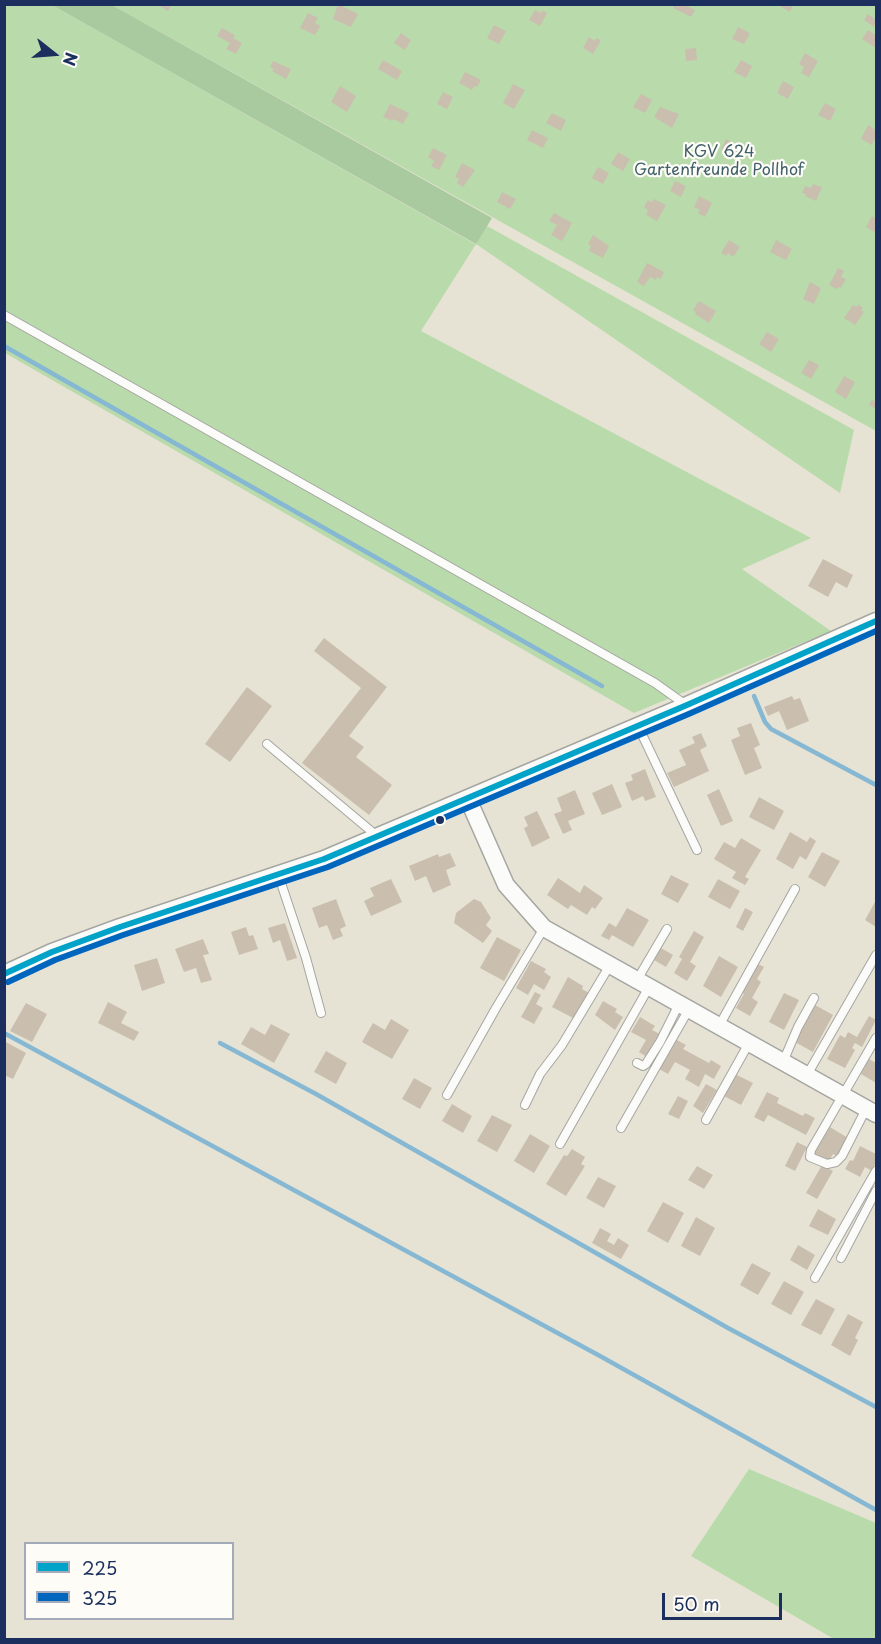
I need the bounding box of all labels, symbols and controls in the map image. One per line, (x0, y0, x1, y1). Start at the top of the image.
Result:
north arrow (24, 24, 84, 84)
text: N (58, 50, 85, 69)
park label: KGV 624 Gartenfreunde Pollhof (634, 143, 804, 181)
unlabelled marker (434, 814, 446, 826)
legend (24, 1542, 234, 1620)
text: 225 (82, 1554, 117, 1581)
scale bar (665, 1581, 785, 1619)
text: 325 (82, 1584, 117, 1611)
text: 50 m (673, 1590, 720, 1617)

